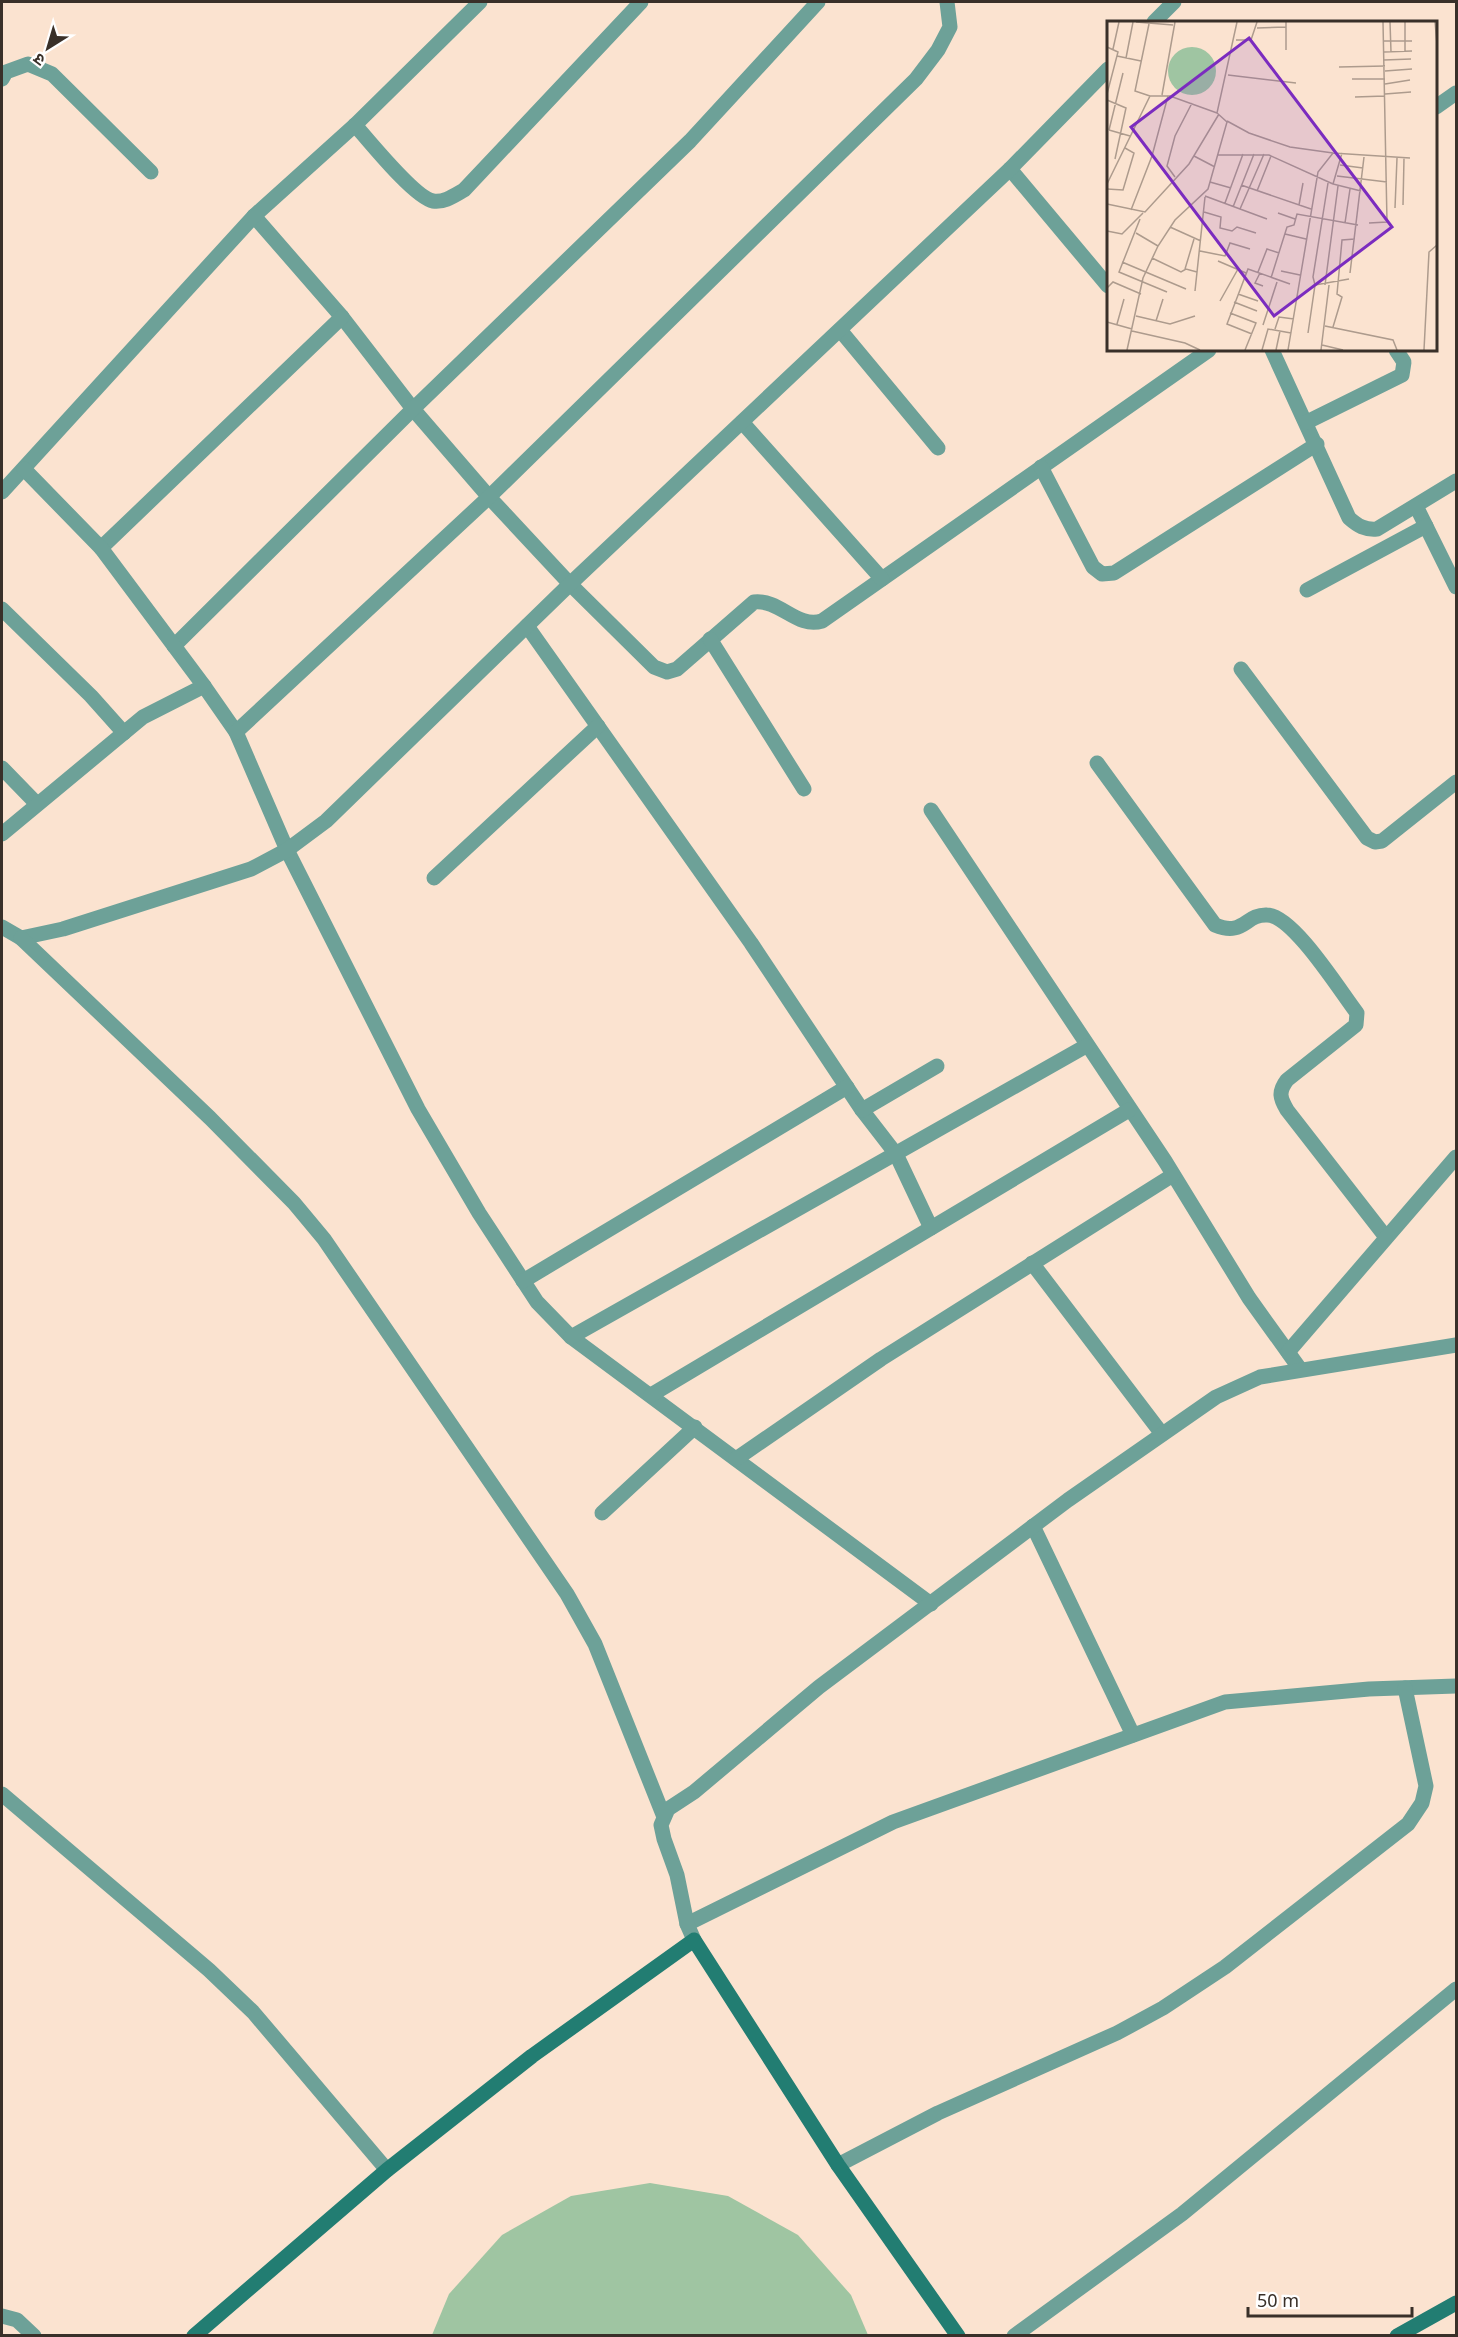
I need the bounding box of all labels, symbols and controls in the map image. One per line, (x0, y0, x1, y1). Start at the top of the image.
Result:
north arrow (18, 18, 78, 78)
inset map (1107, 21, 1437, 351)
text: उ (28, 48, 49, 72)
scale bar (1248, 2280, 1412, 2318)
text: 50 m (1257, 2288, 1299, 2312)

